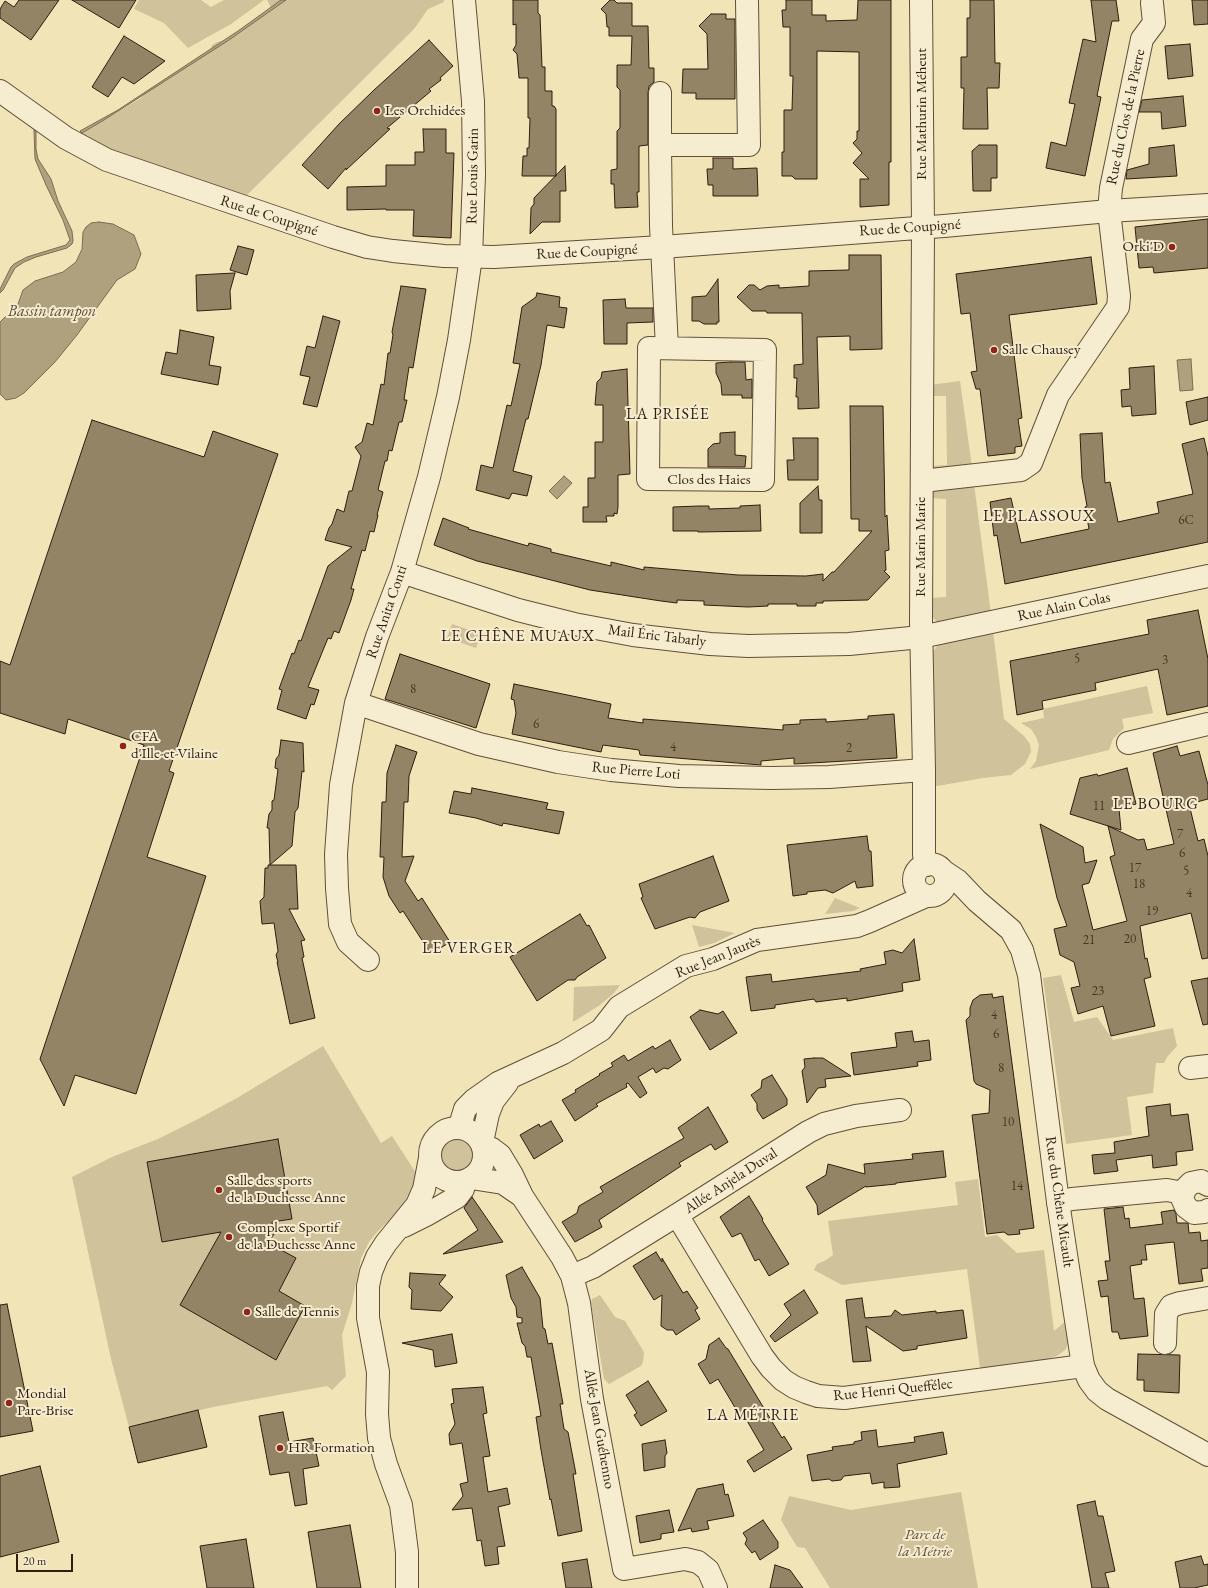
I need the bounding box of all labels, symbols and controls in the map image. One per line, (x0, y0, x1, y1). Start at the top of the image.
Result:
street label: Rue Mathurin Méheut (913, 48, 931, 180)
street label: Rue du Clos de la Pierre (1103, 48, 1149, 186)
place label: Les Orchidées (385, 102, 465, 120)
marker: Les Orchidées (372, 106, 382, 116)
street label: Rue Louis Garin (463, 128, 483, 224)
street label: Rue de Coupigné (218, 192, 320, 240)
street label: Rue de Coupigné (859, 215, 961, 241)
place label: Orki'D (1123, 238, 1164, 256)
street label: Rue de Coupigné (536, 240, 638, 264)
marker: Orki'D (1167, 242, 1177, 252)
water label: Bassin tampon (8, 302, 96, 322)
place label: Salle Chausey (1002, 341, 1081, 359)
marker: Salle Chausey (989, 345, 999, 355)
district label: LA PRISÉE (626, 405, 710, 425)
street label: Clos des Haies (667, 471, 751, 489)
street label: Rue Marin Marie (912, 497, 930, 597)
district label: LE PLASSOUX (983, 507, 1095, 527)
house number: 6C (1178, 512, 1194, 528)
street label: Rue Anita Conti (363, 563, 411, 661)
street label: Rue Alain Colas (1016, 588, 1112, 626)
street label: Mail Éric Tabarly (607, 621, 707, 651)
district label: LE CHÊNE MUAUX (441, 627, 595, 647)
house number: 5 (1074, 651, 1080, 667)
house number: 3 (1162, 652, 1168, 668)
house number: 8 (410, 681, 416, 697)
house number: 6 (533, 716, 539, 732)
place label: CFA d'Ille-et-Vilaine (131, 728, 218, 763)
house number: 4 (670, 739, 676, 755)
house number: 2 (846, 740, 852, 756)
marker: CFA d'Ille-et-Vilaine (118, 741, 128, 751)
street label: Rue Pierre Loti (591, 758, 681, 784)
district label: LE BOURG (1113, 795, 1199, 815)
house number: 11 (1093, 798, 1105, 814)
house number: 7 (1177, 826, 1183, 842)
house number: 6 (1179, 845, 1185, 861)
house number: 17 (1129, 860, 1141, 876)
house number: 5 (1183, 863, 1189, 879)
house number: 18 (1133, 876, 1145, 892)
house number: 4 (1186, 885, 1192, 901)
house number: 19 (1146, 903, 1158, 919)
house number: 20 (1124, 931, 1136, 947)
street label: Rue Jean Jaurès (673, 932, 763, 982)
house number: 21 (1083, 932, 1095, 948)
district label: LE VERGER (422, 939, 516, 959)
house number: 23 (1092, 983, 1104, 999)
house number: 4 (991, 1007, 997, 1023)
house number: 6 (993, 1026, 999, 1042)
house number: 8 (998, 1060, 1004, 1076)
house number: 10 (1002, 1114, 1014, 1130)
street label: Rue du Chêne Micault (1041, 1135, 1077, 1269)
street label: Allée Anjela Duval (681, 1144, 781, 1218)
place label: Salle des sports de la Duchesse Anne (227, 1172, 346, 1207)
house number: 14 (1011, 1178, 1023, 1194)
marker: Salle des sports de la Duchesse Anne (214, 1185, 224, 1195)
place label: Complexe Sportif de la Duchesse Anne (237, 1219, 356, 1254)
marker: Complexe Sportif de la Duchesse Anne (224, 1232, 234, 1242)
place label: Salle de Tennis (255, 1303, 339, 1321)
marker: Salle de Tennis (242, 1307, 252, 1317)
street label: Allée Jean Guéhenno (580, 1368, 618, 1490)
street label: Rue Henri Queffélec (833, 1375, 953, 1405)
place label: Mondial Pare-Brise (17, 1385, 74, 1420)
marker: Mondial Pare-Brise (4, 1398, 14, 1408)
district label: LA MÉTRIE (707, 1406, 799, 1426)
place label: HR Formation (288, 1439, 375, 1457)
marker: HR Formation (275, 1443, 285, 1453)
park label: Parc de la Métrie (898, 1526, 952, 1561)
scale bar (18, 1546, 75, 1572)
text: 20 m (23, 1553, 46, 1569)

